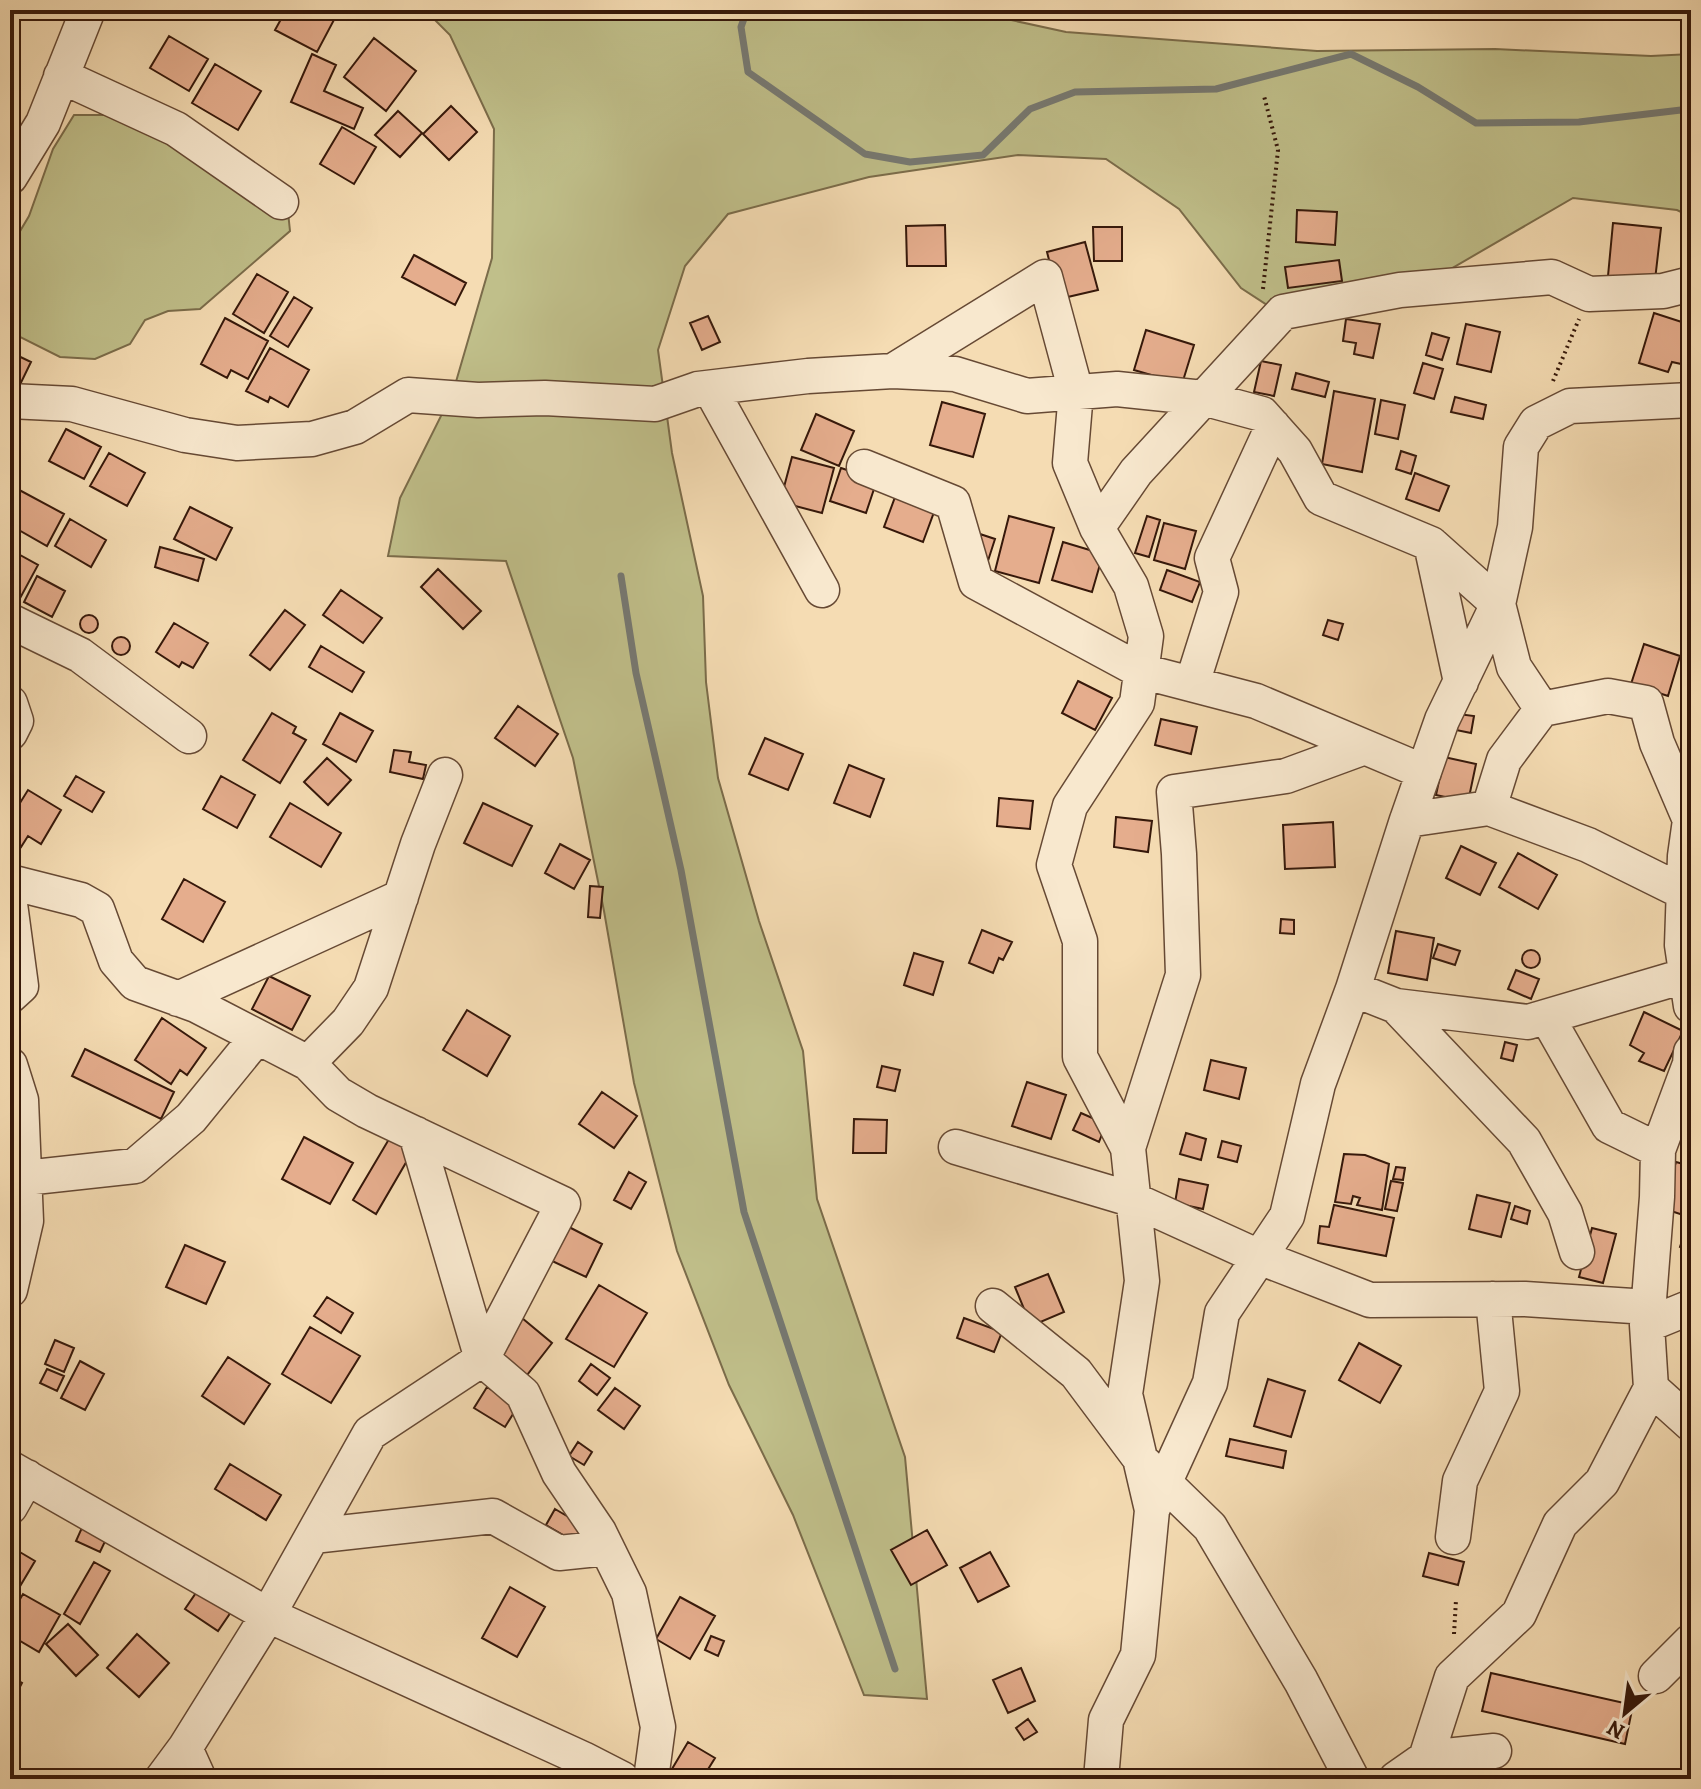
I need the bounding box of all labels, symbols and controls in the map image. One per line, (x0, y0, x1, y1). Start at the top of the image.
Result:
north arrow (1585, 1673, 1665, 1753)
text: N (1602, 1713, 1630, 1747)

